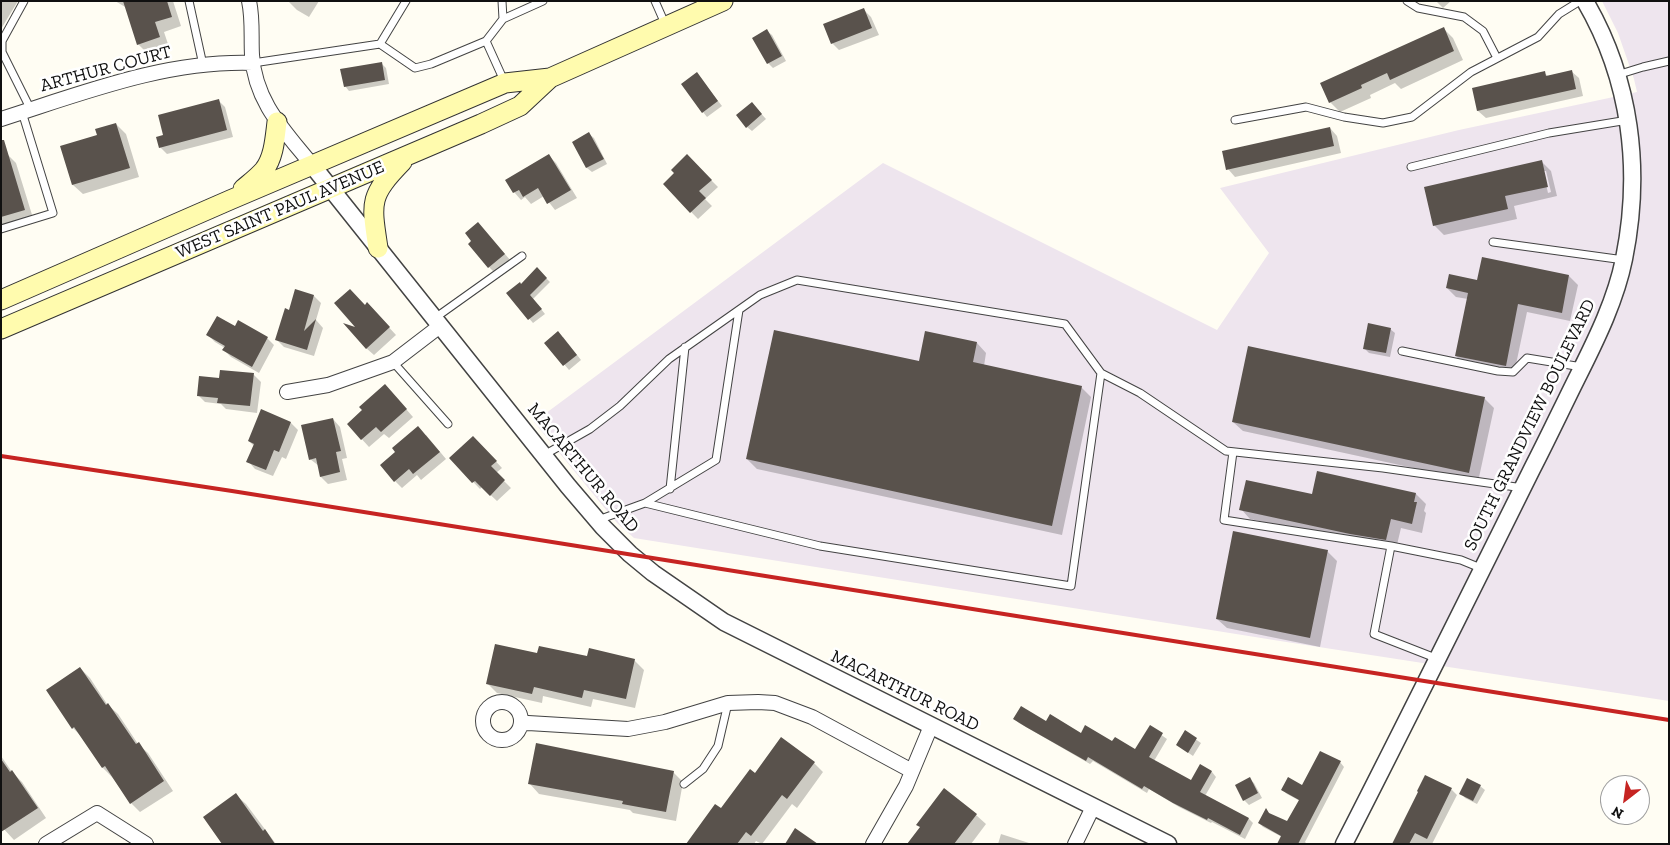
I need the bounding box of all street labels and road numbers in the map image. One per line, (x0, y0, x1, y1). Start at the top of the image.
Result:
street label: ARTHUR COURT (38, 41, 174, 97)
street label: WEST SAINT PAUL AVENUE (173, 156, 387, 264)
street label: SOUTH GRANDVIEW BOULEVARD (1460, 296, 1600, 554)
street label: MACARTHUR ROAD (523, 399, 643, 537)
street label: MACARTHUR ROAD (827, 646, 983, 736)

